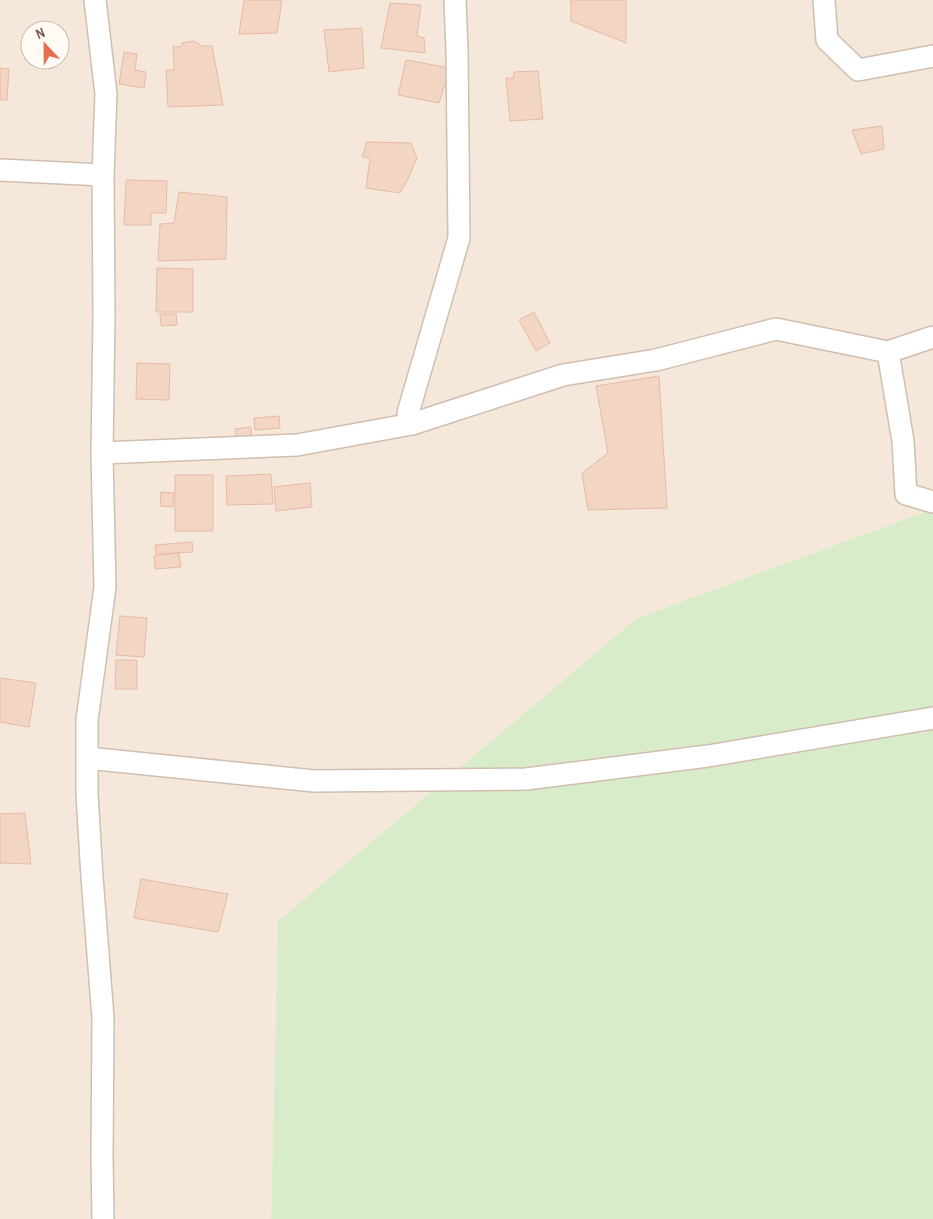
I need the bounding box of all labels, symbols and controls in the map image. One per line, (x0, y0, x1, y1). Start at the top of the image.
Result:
north arrow (20, 20, 70, 70)
text: N (33, 23, 47, 43)

